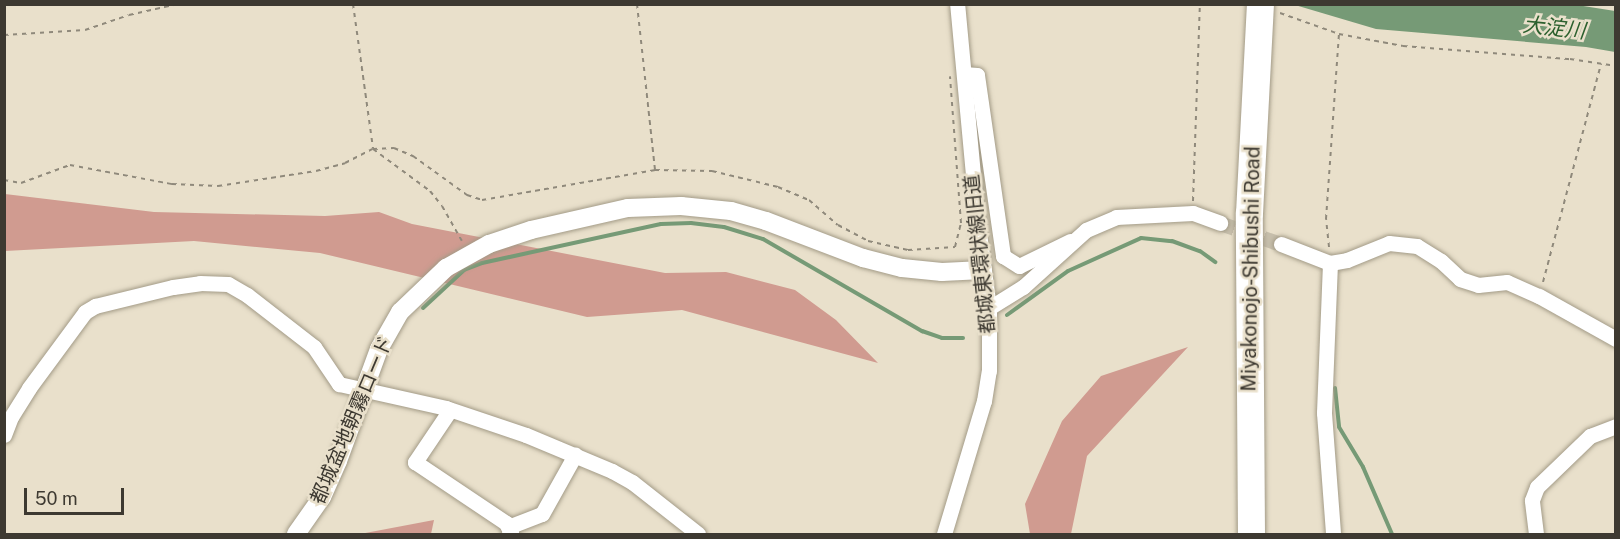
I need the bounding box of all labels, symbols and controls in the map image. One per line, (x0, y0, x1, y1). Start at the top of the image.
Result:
water label: 大淀川 (1521, 12, 1587, 44)
street label: Miyakonojo-Shibushi Road (1237, 146, 1265, 392)
street label: 都城東環状線旧道 (960, 173, 1000, 335)
street label: 都城盆地朝霧ロード (306, 332, 398, 508)
scale bar (27, 476, 128, 514)
text: 50 m (35, 488, 78, 509)

